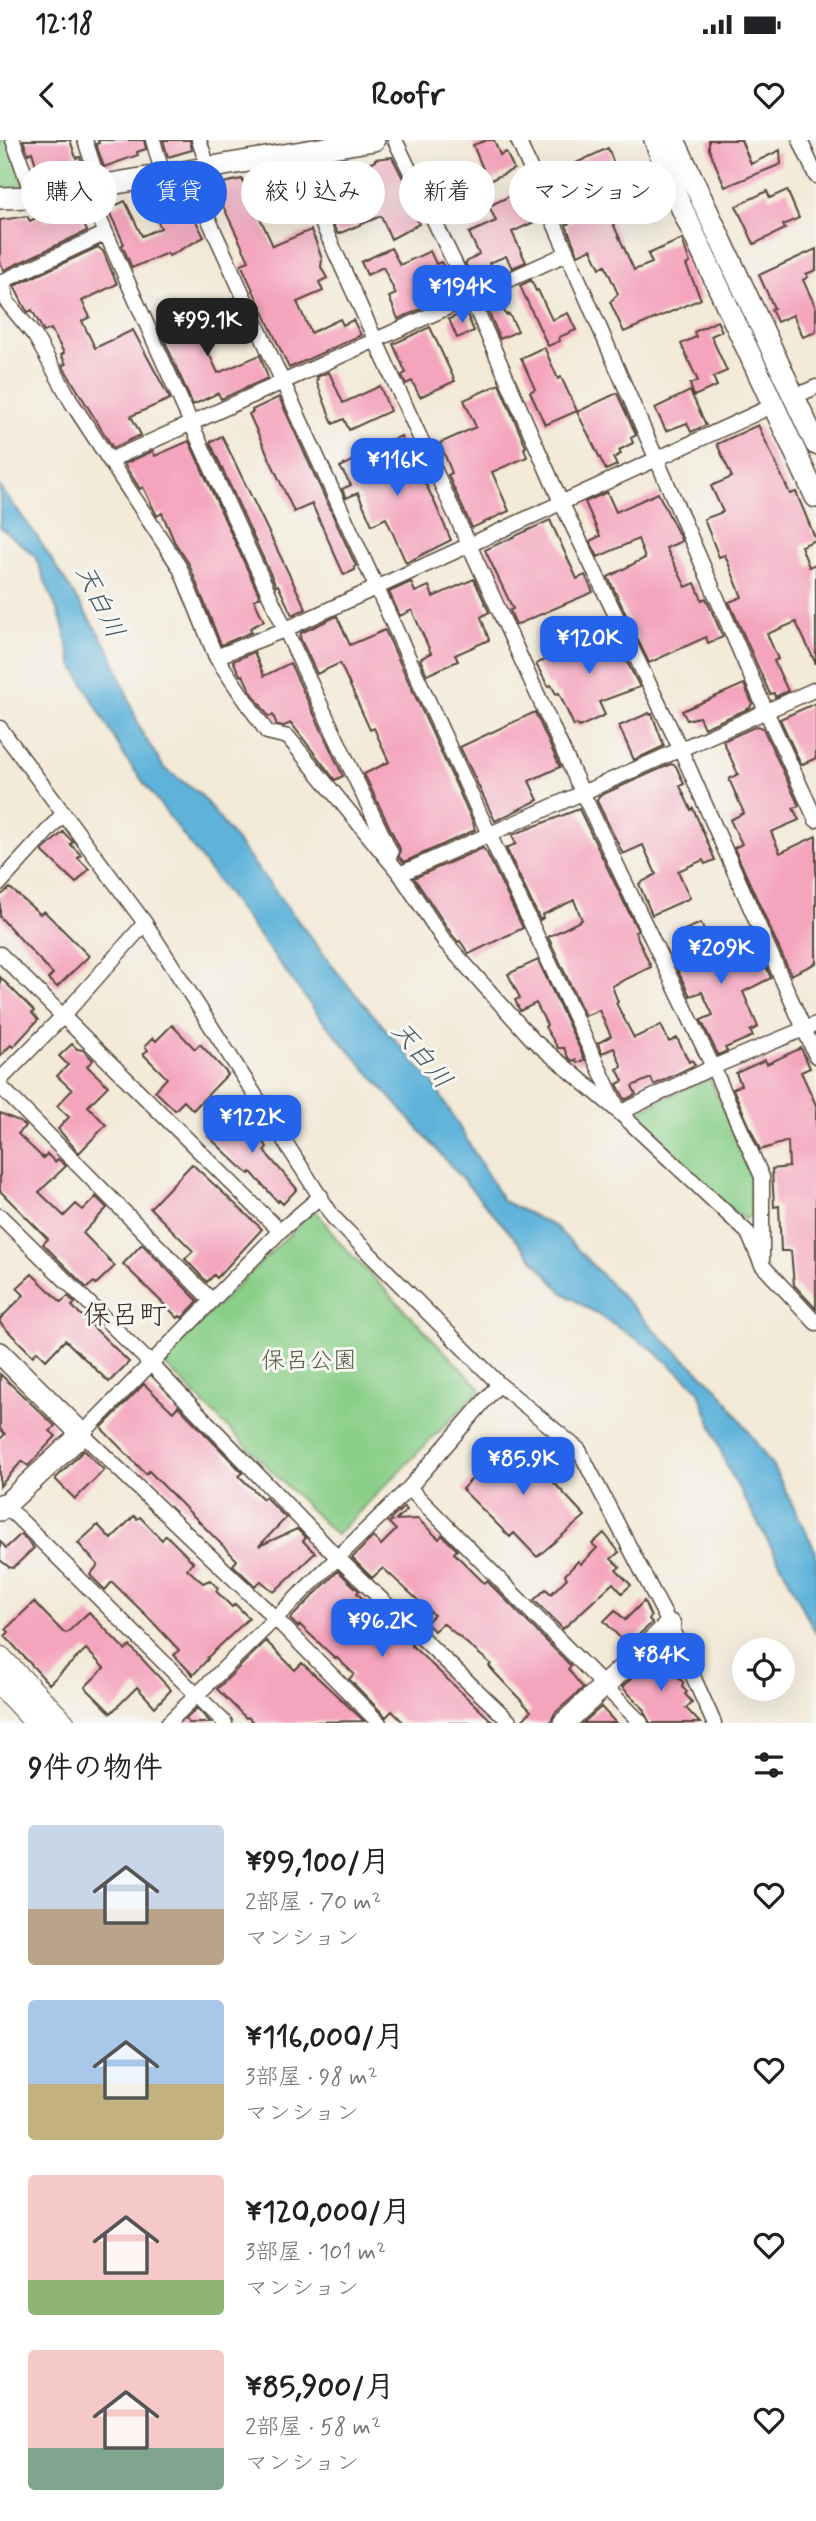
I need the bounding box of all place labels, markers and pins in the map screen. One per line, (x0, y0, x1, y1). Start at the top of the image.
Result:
pin: ¥194K (413, 265, 511, 325)
pin: ¥99.1K (150, 298, 264, 358)
pin: ¥116K (348, 438, 446, 498)
pin: ¥120K (540, 616, 638, 676)
pin: ¥209K (672, 926, 770, 986)
pin: ¥122K (203, 1096, 301, 1155)
pin: ¥85.9K (466, 1438, 580, 1497)
pin: ¥96.2K (325, 1600, 439, 1659)
pin: ¥84K (620, 1634, 702, 1693)

